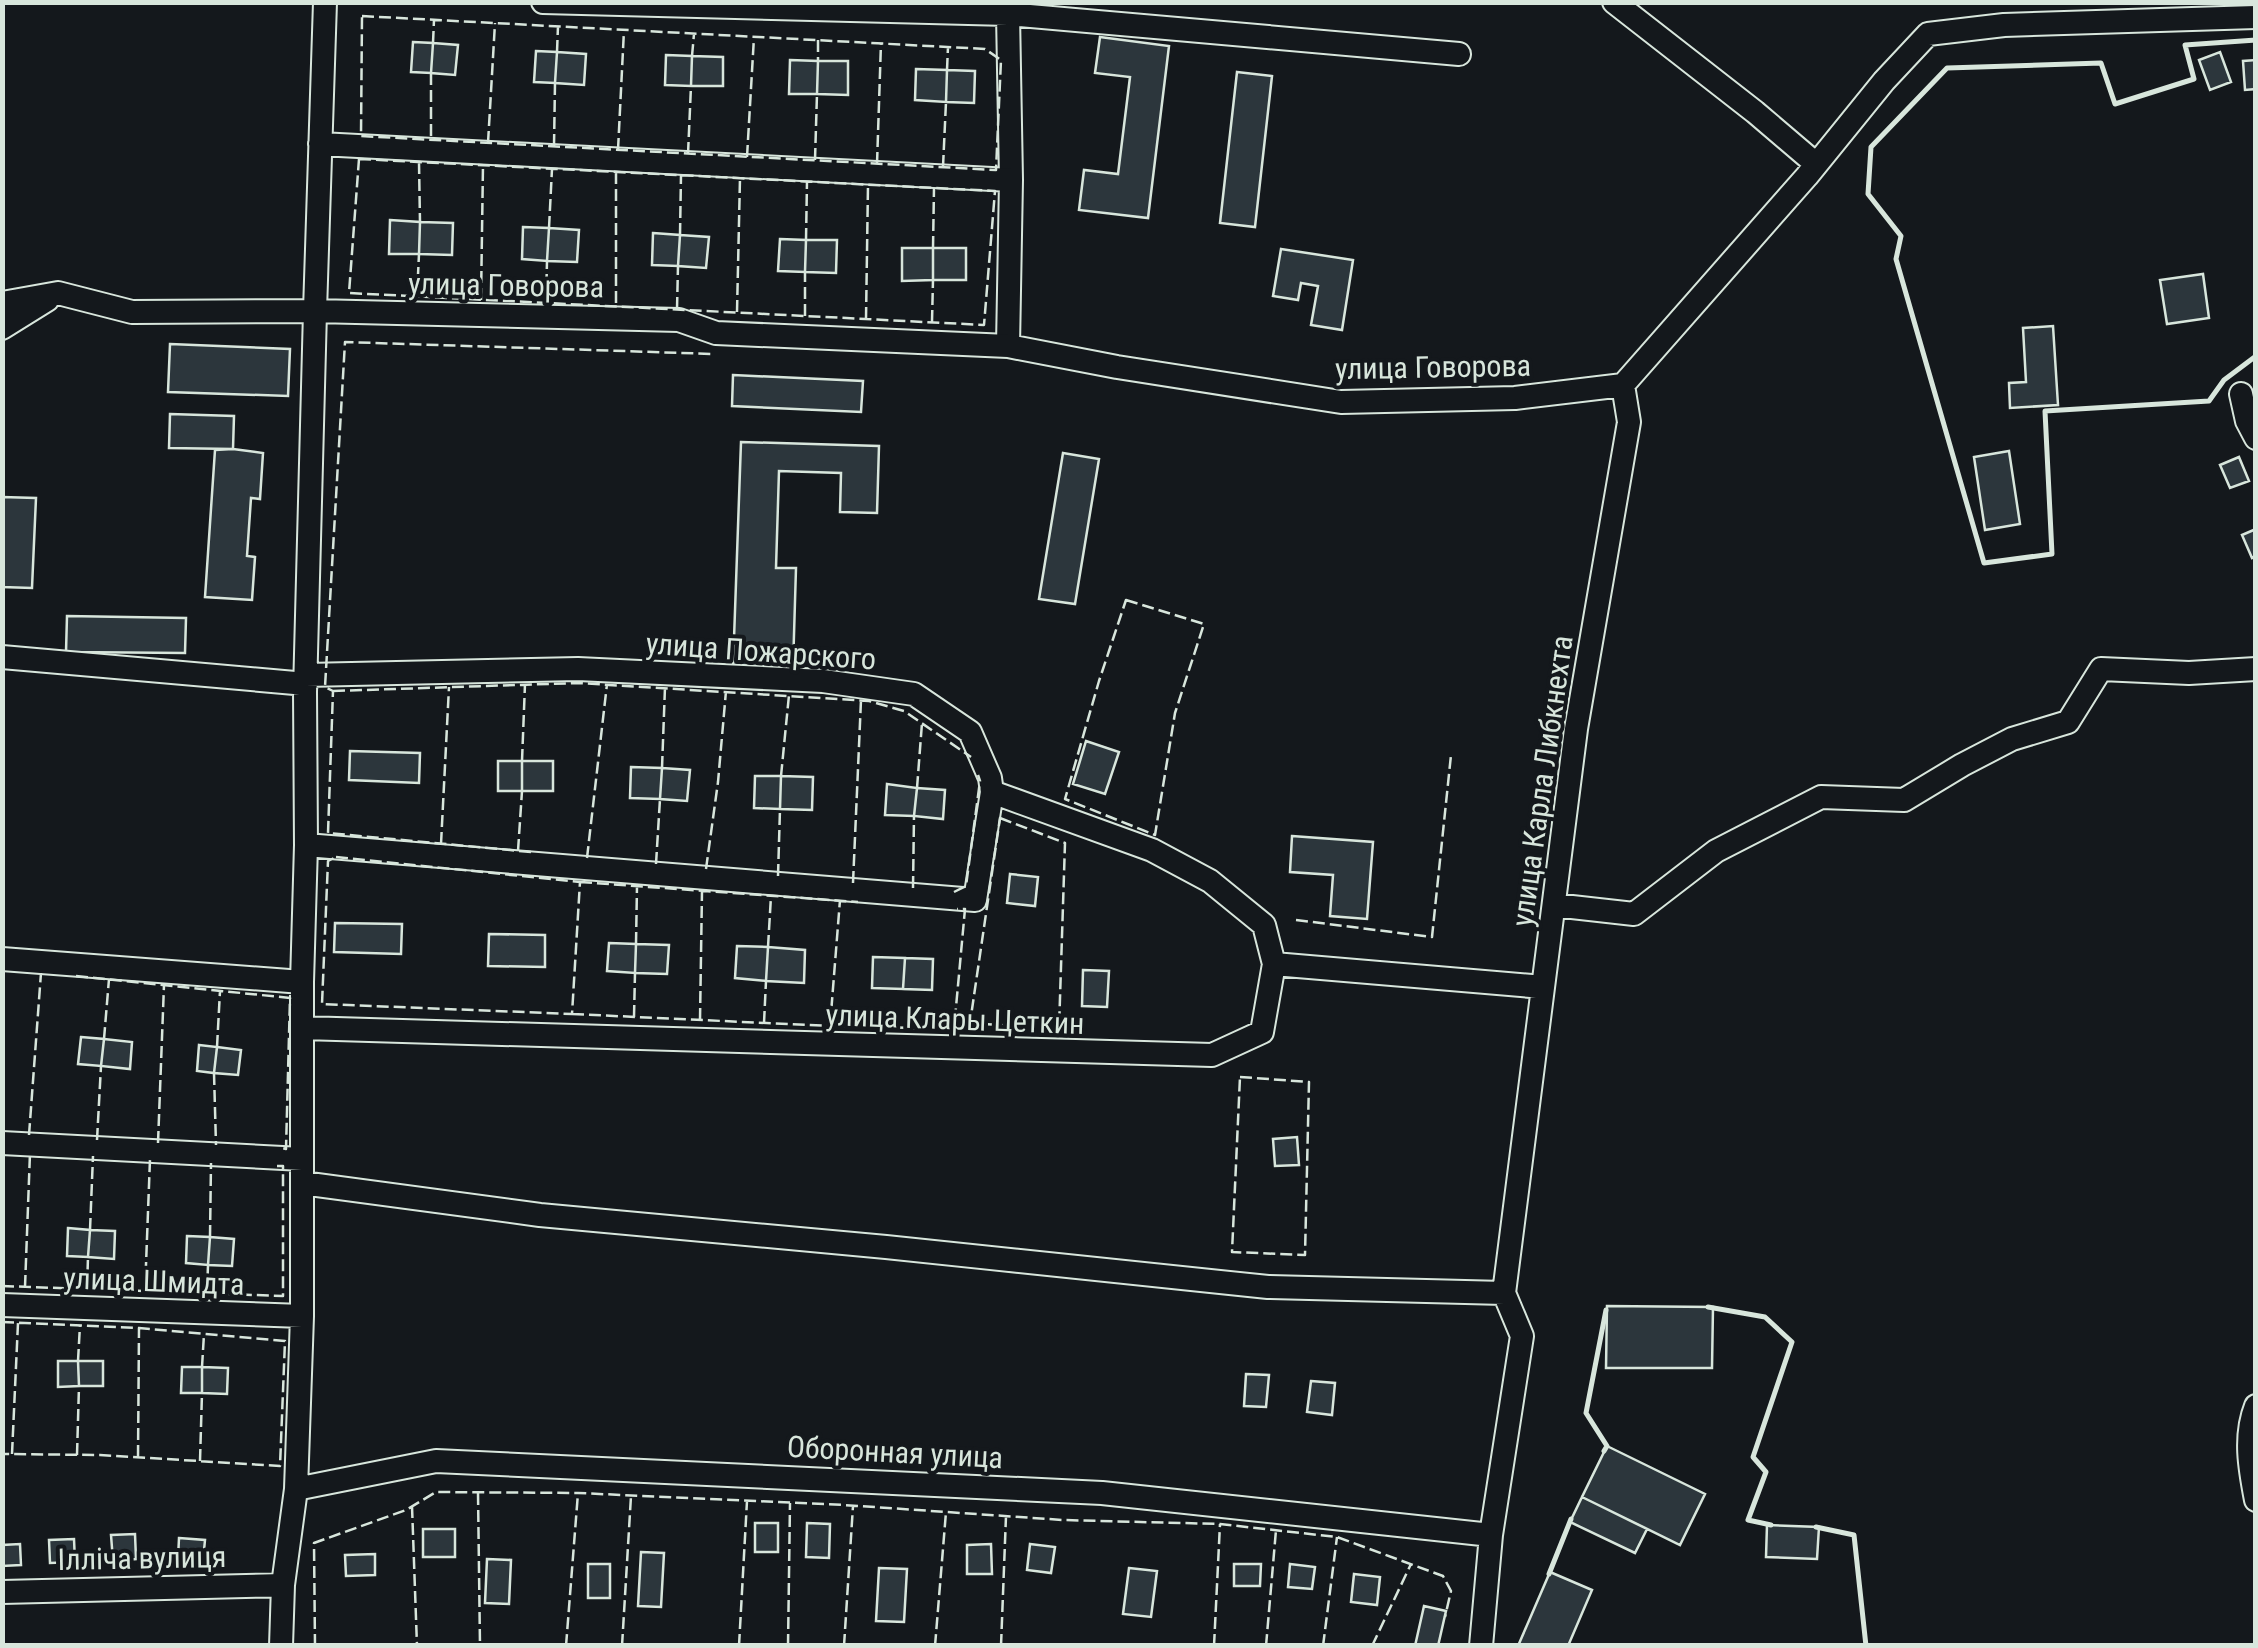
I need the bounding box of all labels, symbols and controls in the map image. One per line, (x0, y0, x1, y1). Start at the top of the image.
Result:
street label: улица Говорова (408, 266, 604, 304)
street label: улица Говорова (1335, 348, 1531, 386)
street label: улица Пожарского (645, 625, 877, 677)
street label: улица Карла Либкнехта (1504, 633, 1580, 929)
street label: улица Клары Цеткин (825, 997, 1085, 1041)
street label: улица Шмидта (63, 1260, 245, 1302)
street label: Оборонная улица (786, 1429, 1004, 1475)
street label: Ілліча вулиця (57, 1539, 227, 1577)

